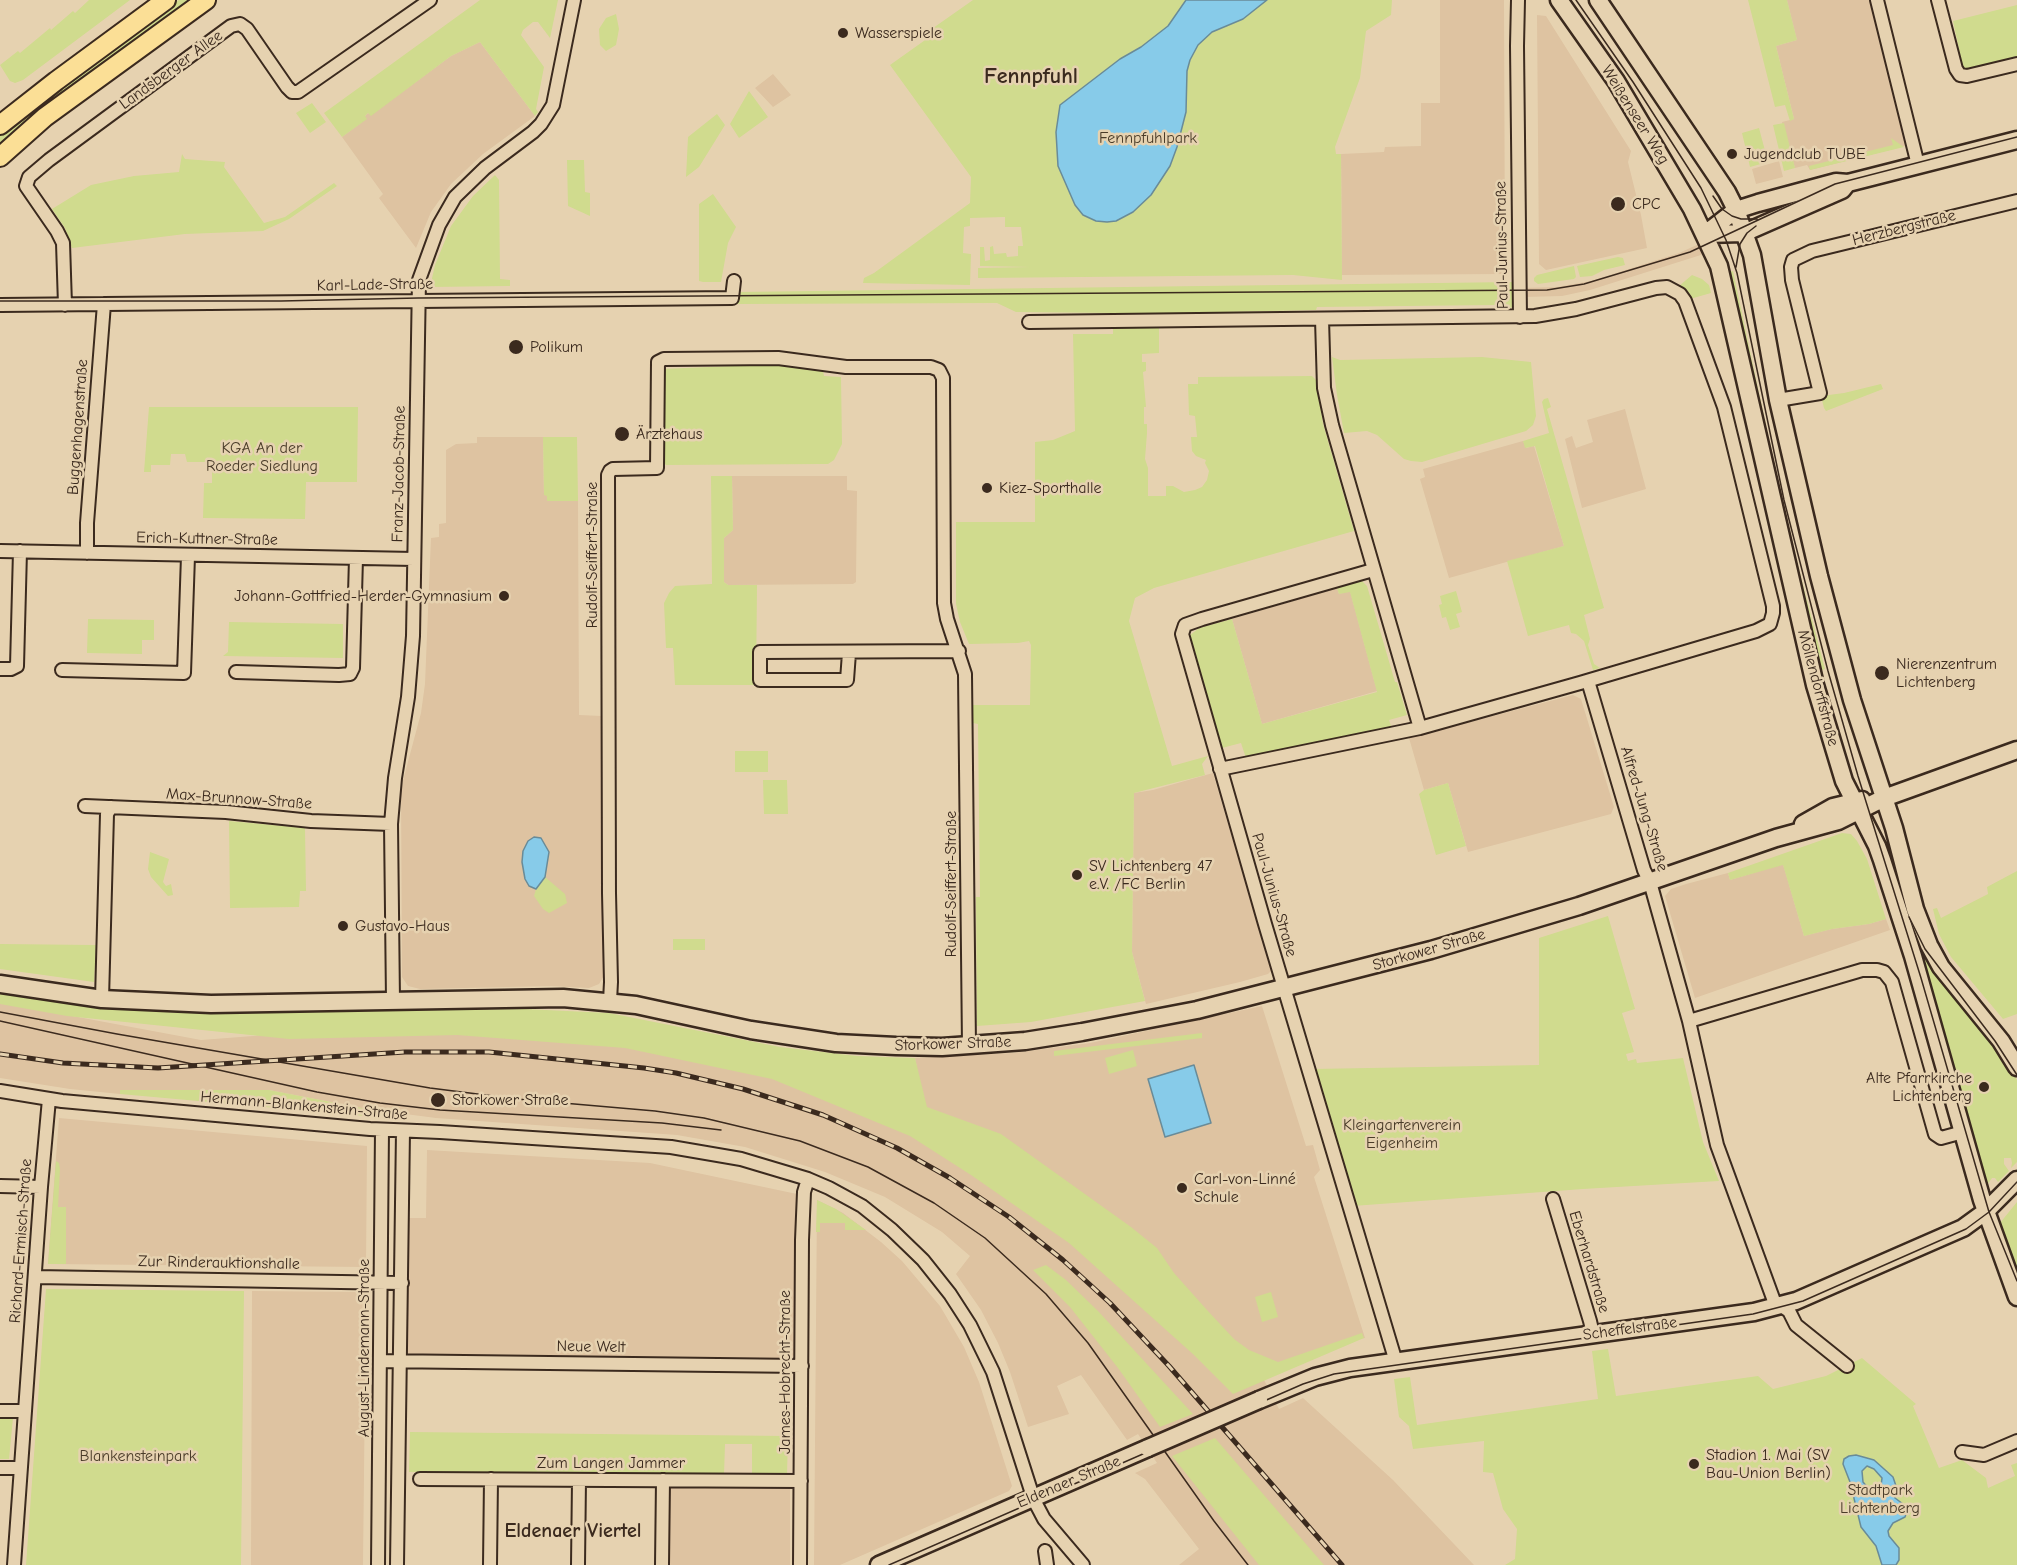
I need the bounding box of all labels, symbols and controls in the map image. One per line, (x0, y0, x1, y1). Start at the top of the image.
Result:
place label: Wasserspiele (855, 23, 942, 43)
street label: Landsberger Allee (116, 26, 226, 114)
marker: Wasserspiele (836, 26, 850, 40)
street label: Weißenseer Weg (1597, 62, 1673, 168)
district label: Fennpfuhl (984, 64, 1078, 90)
park label: Fennpfuhlpark (1099, 128, 1197, 148)
place label: Jugendclub TUBE (1744, 144, 1866, 164)
marker: Jugendclub TUBE (1725, 147, 1739, 161)
street label: Paul-Junius-Straße (1491, 181, 1513, 309)
place label: CPC (1632, 194, 1661, 214)
marker: CPC (1609, 195, 1627, 213)
street label: Herzbergstraße (1850, 206, 1958, 250)
street label: Karl-Lade-Straße (317, 274, 433, 296)
place label: Polikum (530, 337, 583, 357)
marker: Polikum (507, 338, 525, 356)
street label: Buggenhagenstraße (64, 358, 92, 496)
street label: Franz-Jacob-Straße (388, 406, 410, 542)
place label: Ärztehaus (636, 424, 702, 444)
marker: Ärztehaus (613, 425, 631, 443)
park label: KGA An der Roeder Siedlung (206, 438, 318, 476)
place label: Kiez-Sporthalle (999, 478, 1102, 498)
marker: Kiez-Sporthalle (980, 481, 994, 495)
street label: Rudolf-Seiffert-Straße (582, 482, 602, 628)
street label: Erich-Kuttner-Straße (136, 528, 278, 550)
place label: Johann-Gottfried-Herder-Gymnasium (234, 586, 492, 606)
marker: Johann-Gottfried-Herder-Gymnasium (497, 589, 511, 603)
street label: Möllendorffstraße (1793, 628, 1843, 748)
place label: Nierenzentrum Lichtenberg (1896, 654, 1997, 692)
marker: Nierenzentrum Lichtenberg (1873, 664, 1891, 682)
street label: Alfred-Jung-Straße (1616, 744, 1672, 874)
street label: Max-Brunnow-Straße (165, 784, 313, 814)
street label: Rudolf-Seiffert-Straße (941, 811, 961, 957)
street label: Paul-Junius-Straße (1247, 831, 1301, 959)
place label: SV Lichtenberg 47 e.V. /FC Berlin (1089, 856, 1212, 894)
marker: SV Lichtenberg 47 e.V. /FC Berlin (1070, 868, 1084, 882)
place label: Gustavo-Haus (355, 916, 450, 936)
marker: Gustavo-Haus (336, 919, 350, 933)
street label: Storkower Straße (1370, 925, 1488, 975)
street label: Storkower Straße (894, 1032, 1012, 1056)
place label: Alte Pfarrkirche Lichtenberg (1866, 1068, 1972, 1106)
marker: Alte Pfarrkirche Lichtenberg (1977, 1080, 1991, 1094)
street label: Hermann-Blankenstein-Straße (199, 1087, 409, 1125)
place label: Storkower Straße (452, 1090, 569, 1110)
marker: Storkower Straße (429, 1091, 447, 1109)
park label: Kleingartenverein Eigenheim (1343, 1115, 1461, 1153)
street label: Richard-Ermisch-Straße (6, 1158, 36, 1324)
place label: Carl-von-Linné Schule (1194, 1169, 1296, 1207)
marker: Carl-von-Linné Schule (1175, 1181, 1189, 1195)
street label: Eberhardstraße (1564, 1209, 1614, 1315)
street label: Zur Rinderauktionshalle (138, 1252, 300, 1274)
street label: August-Lindemann-Straße (354, 1259, 374, 1437)
street label: James-Hobrecht-Straße (775, 1290, 795, 1454)
street label: Scheffelstraße (1581, 1313, 1679, 1345)
street label: Neue Welt (556, 1337, 626, 1357)
place label: Stadion 1. Mai (SV Bau-Union Berlin) (1706, 1445, 1831, 1483)
park label: Blankensteinpark (80, 1446, 196, 1466)
street label: Eldenaer Straße (1014, 1452, 1124, 1512)
street label: Zum Langen Jammer (537, 1453, 685, 1473)
marker: Stadion 1. Mai (SV Bau-Union Berlin) (1687, 1457, 1701, 1471)
park label: Stadtpark Lichtenberg (1840, 1480, 1920, 1518)
district label: Eldenaer Viertel (505, 1519, 641, 1543)

